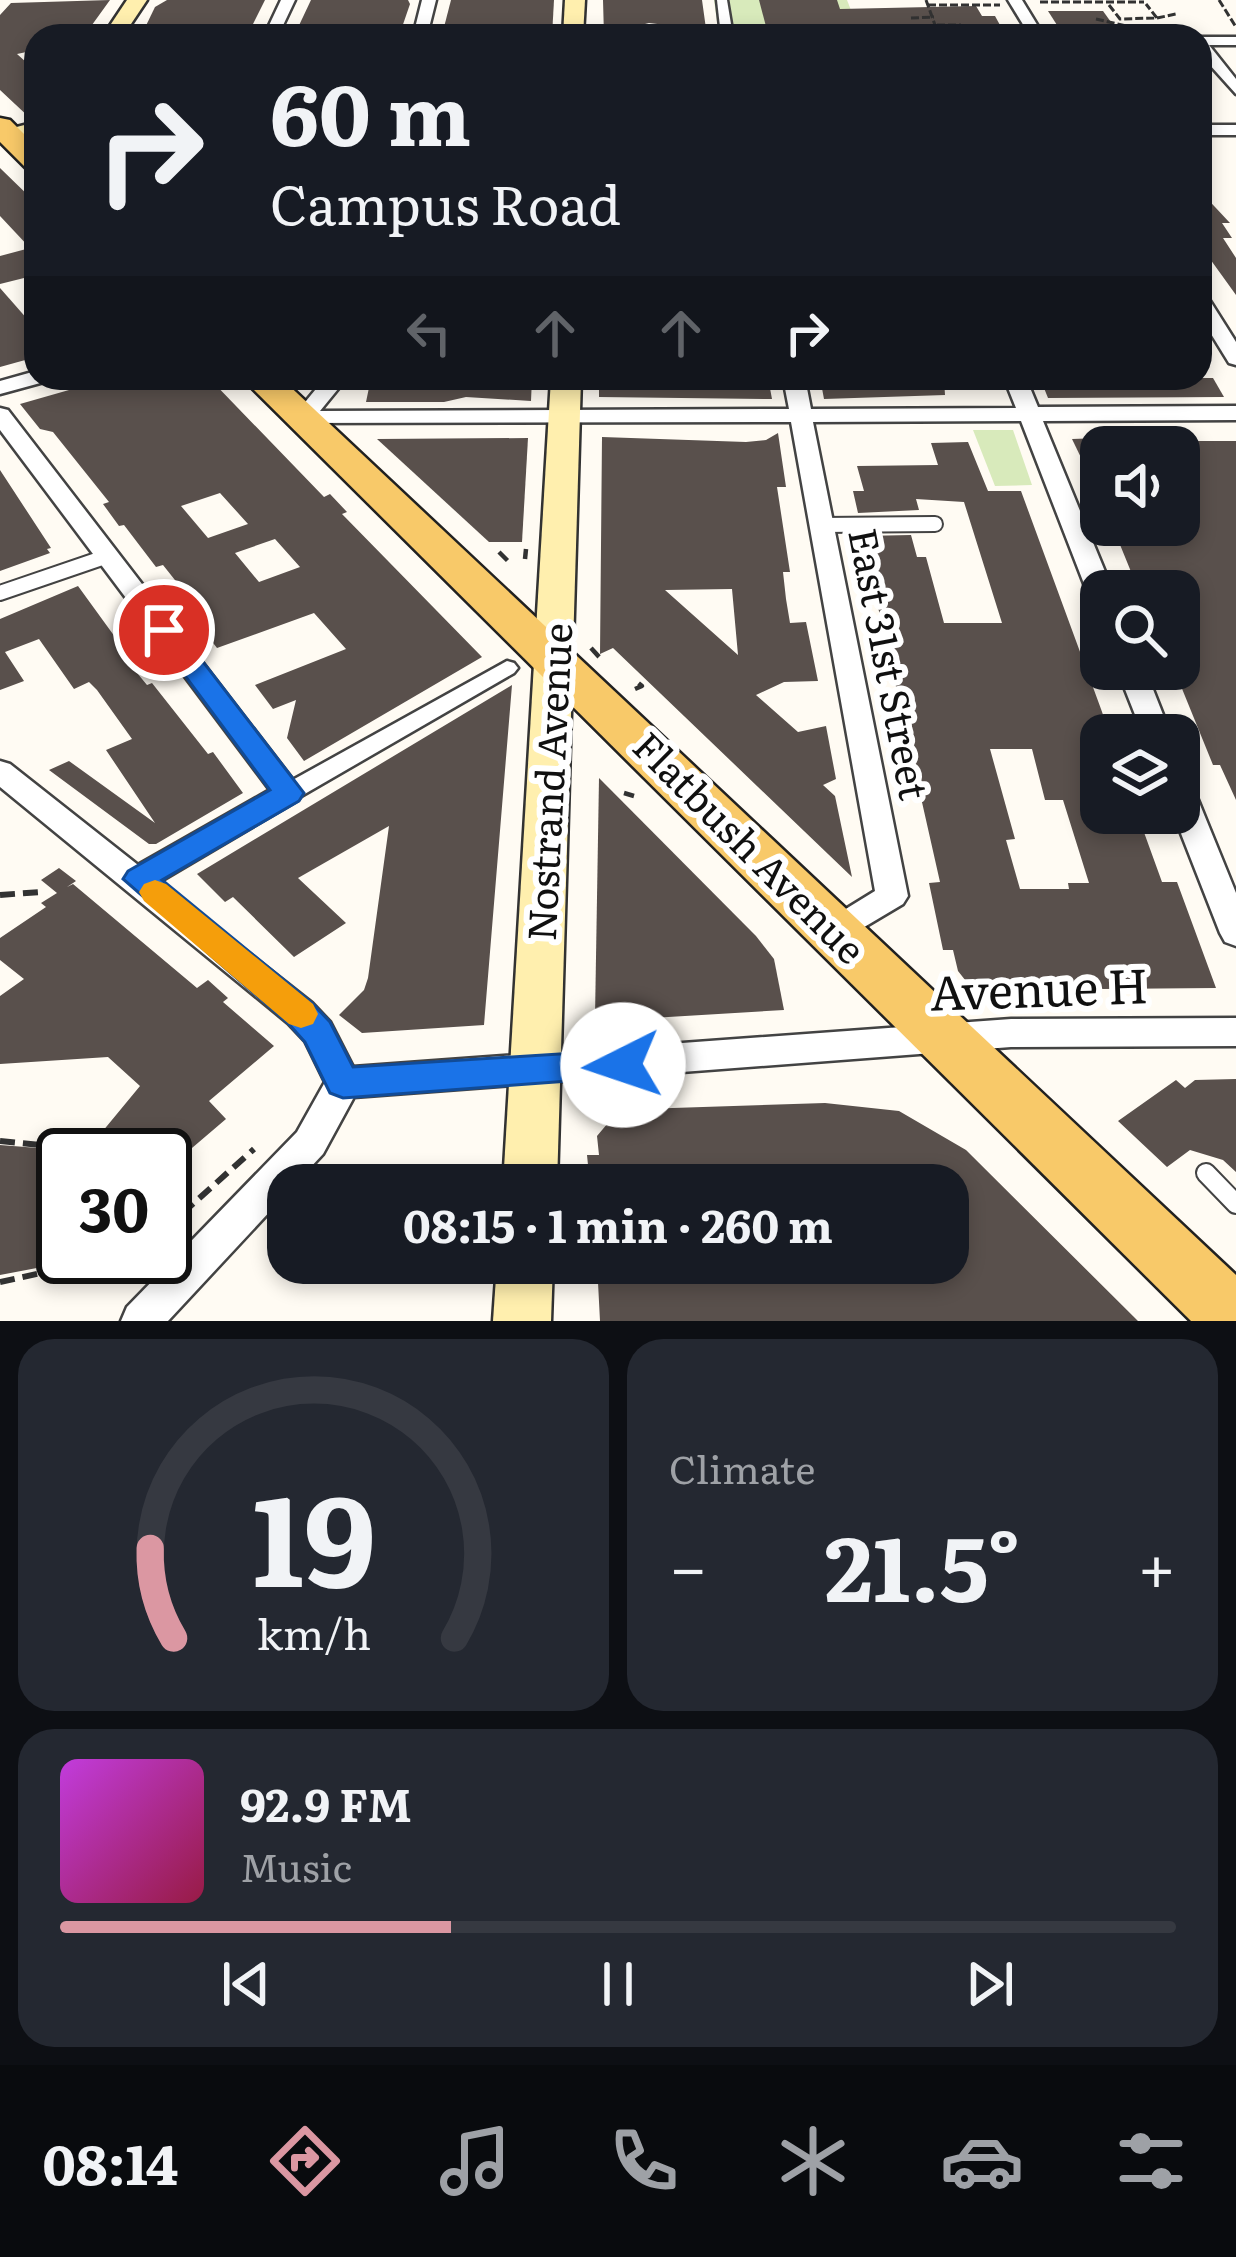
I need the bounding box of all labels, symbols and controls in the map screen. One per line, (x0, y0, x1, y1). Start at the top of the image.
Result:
text: 60 m (270, 47, 471, 172)
icon: right (72, 72, 228, 228)
text: Campus Road (270, 161, 621, 242)
icon: left (396, 300, 462, 366)
icon: ahead (522, 300, 588, 366)
icon: ahead (648, 300, 714, 366)
icon: right (774, 300, 840, 366)
map controls (1080, 426, 1200, 834)
button: sound (1080, 426, 1200, 546)
street label: East 31st Street (836, 523, 946, 804)
button: search (1080, 570, 1200, 690)
pin (113, 579, 215, 681)
icon: arrive (131, 597, 197, 663)
street label: Nostrand Avenue (510, 621, 584, 942)
button: layers (1080, 714, 1200, 834)
street label: Flatbush Avenue (622, 716, 881, 975)
street label: Avenue H (929, 947, 1149, 1026)
position arrow (560, 1002, 686, 1128)
speed limit sign: 30 (36, 1128, 192, 1284)
text: 08:15 · 1 min · 260 m (403, 1190, 833, 1257)
text: Climate (669, 1438, 815, 1496)
text: 19 (252, 1440, 375, 1625)
text: 21.5° (825, 1496, 1020, 1630)
text: − (669, 1514, 707, 1612)
text: + (1138, 1514, 1176, 1612)
text: km/h (256, 1600, 371, 1663)
text: 92.9 FM (240, 1769, 412, 1836)
text: Music (240, 1836, 352, 1894)
icon: previous (213, 1951, 279, 2017)
icon: pause (585, 1951, 651, 2017)
icon: next (957, 1951, 1023, 2017)
icon: directions (263, 2119, 347, 2203)
icon: music (433, 2119, 517, 2203)
icon: phone (602, 2119, 686, 2203)
icon: climate (771, 2119, 855, 2203)
icon: car (940, 2119, 1024, 2203)
icon: filters (1109, 2119, 1193, 2203)
text: 08:14 (43, 2121, 178, 2202)

